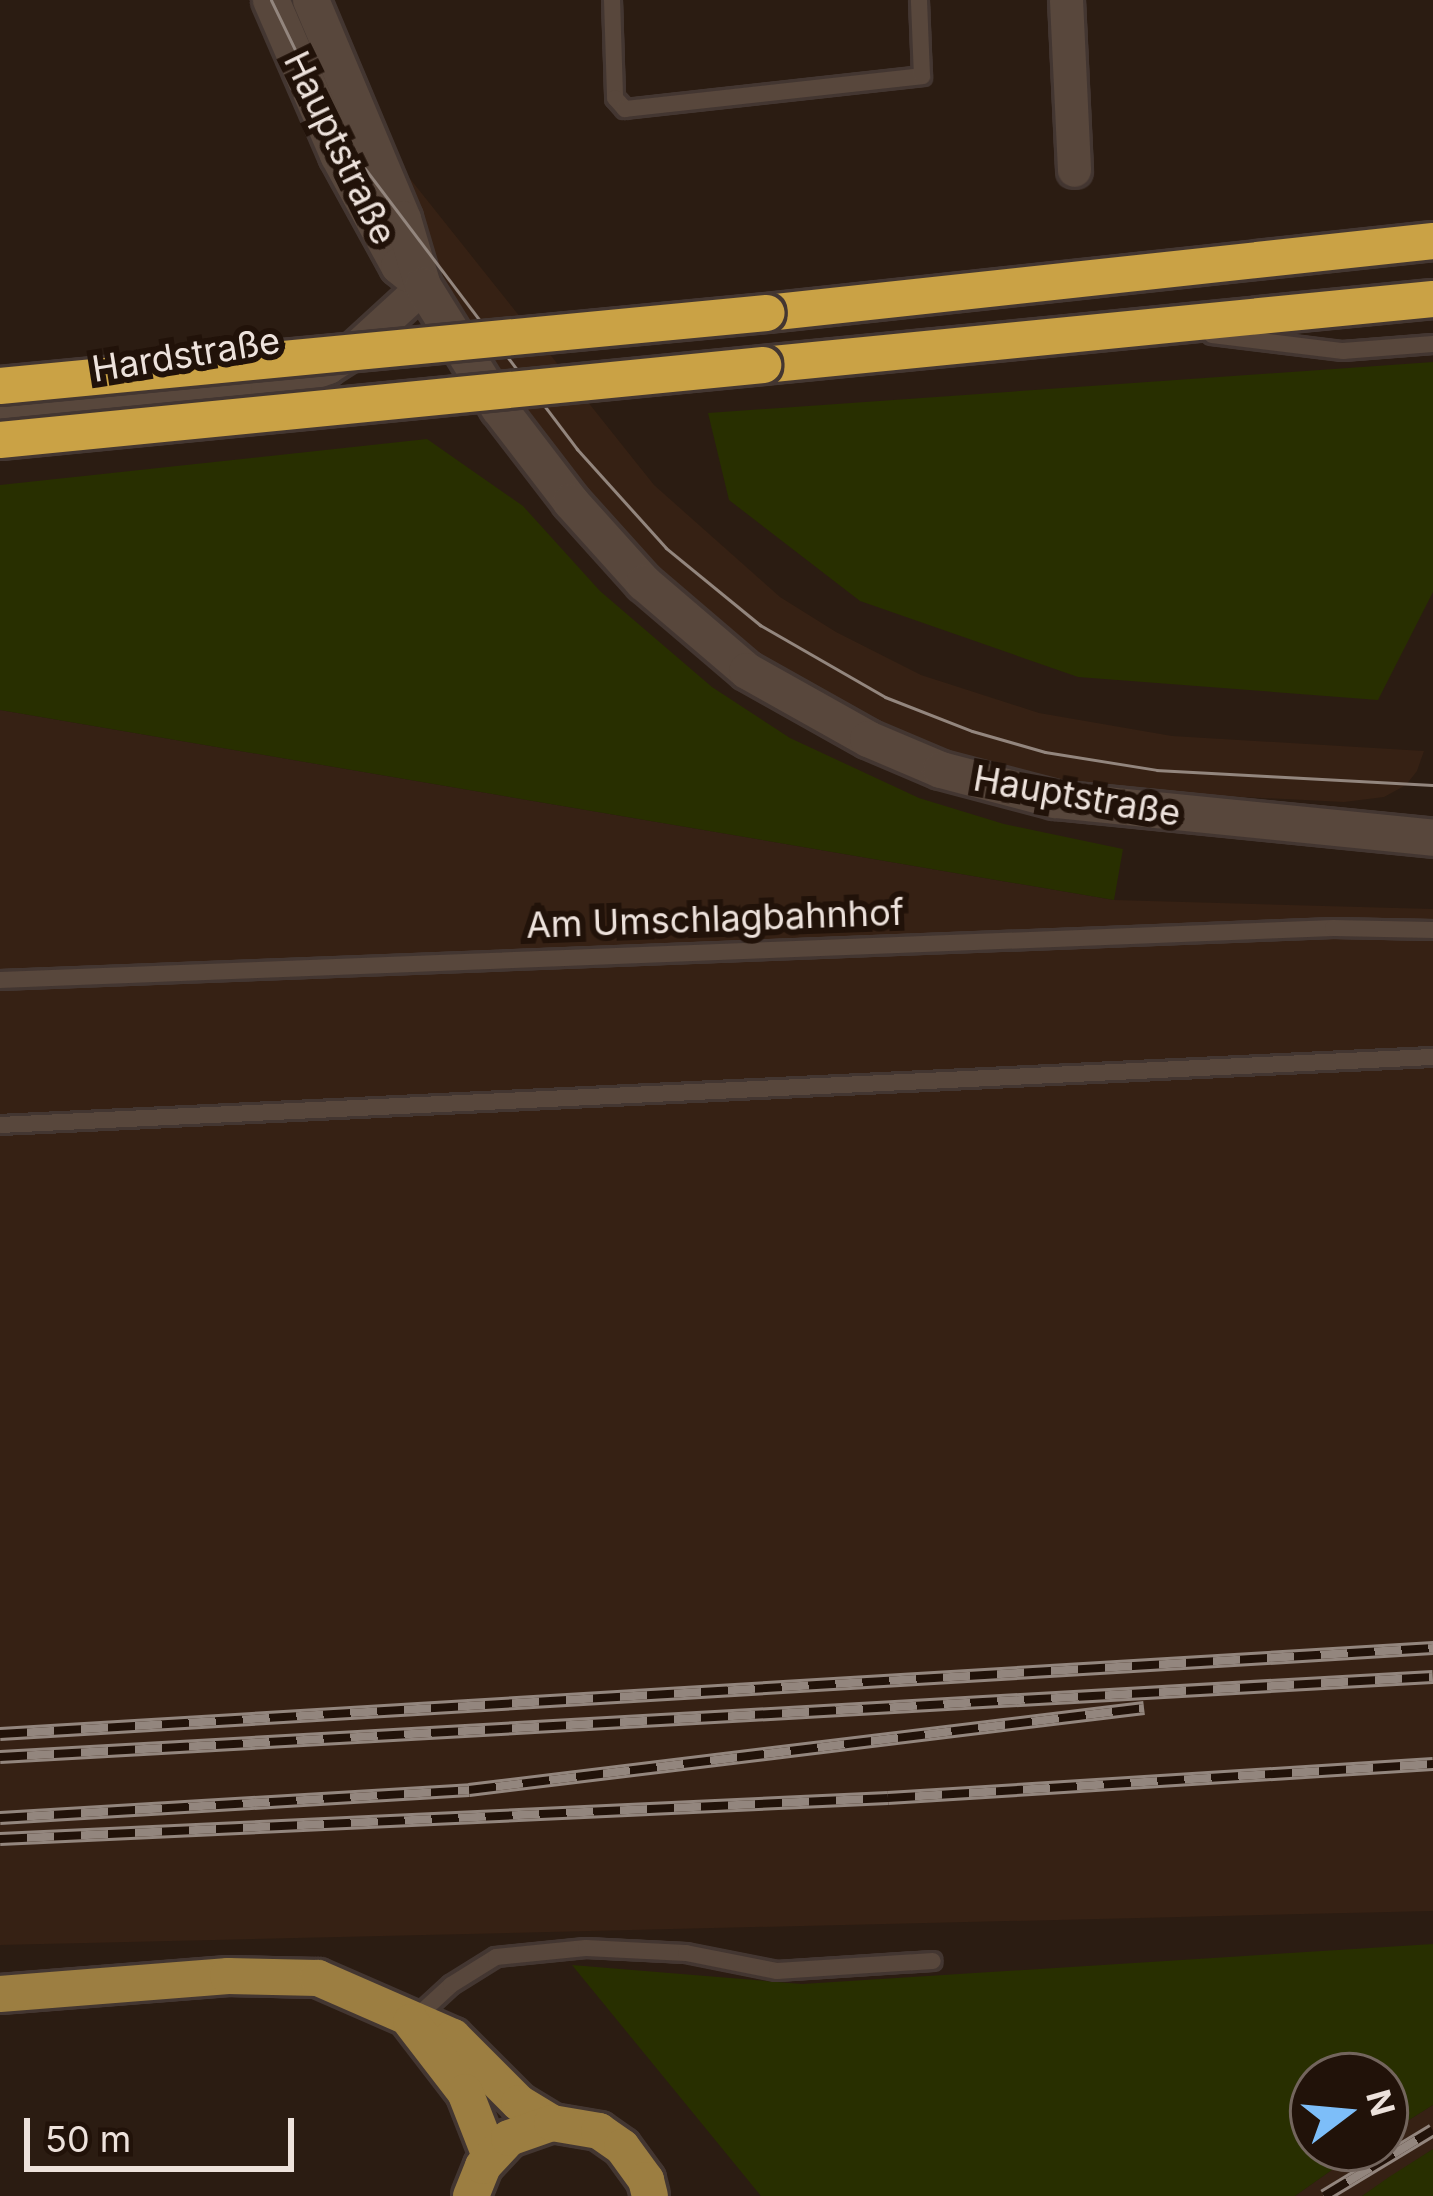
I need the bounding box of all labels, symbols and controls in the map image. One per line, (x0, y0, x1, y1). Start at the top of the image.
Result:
street label: Hauptstraße (275, 44, 405, 252)
street label: Hardstraße (89, 319, 283, 391)
street label: Hauptstraße (970, 757, 1184, 835)
street label: Am Umschlagbahnhof (525, 891, 905, 947)
north arrow (1289, 2052, 1409, 2172)
text: N (1358, 2085, 1403, 2121)
scale bar (30, 2094, 300, 2168)
text: 50 m (45, 2117, 131, 2161)

